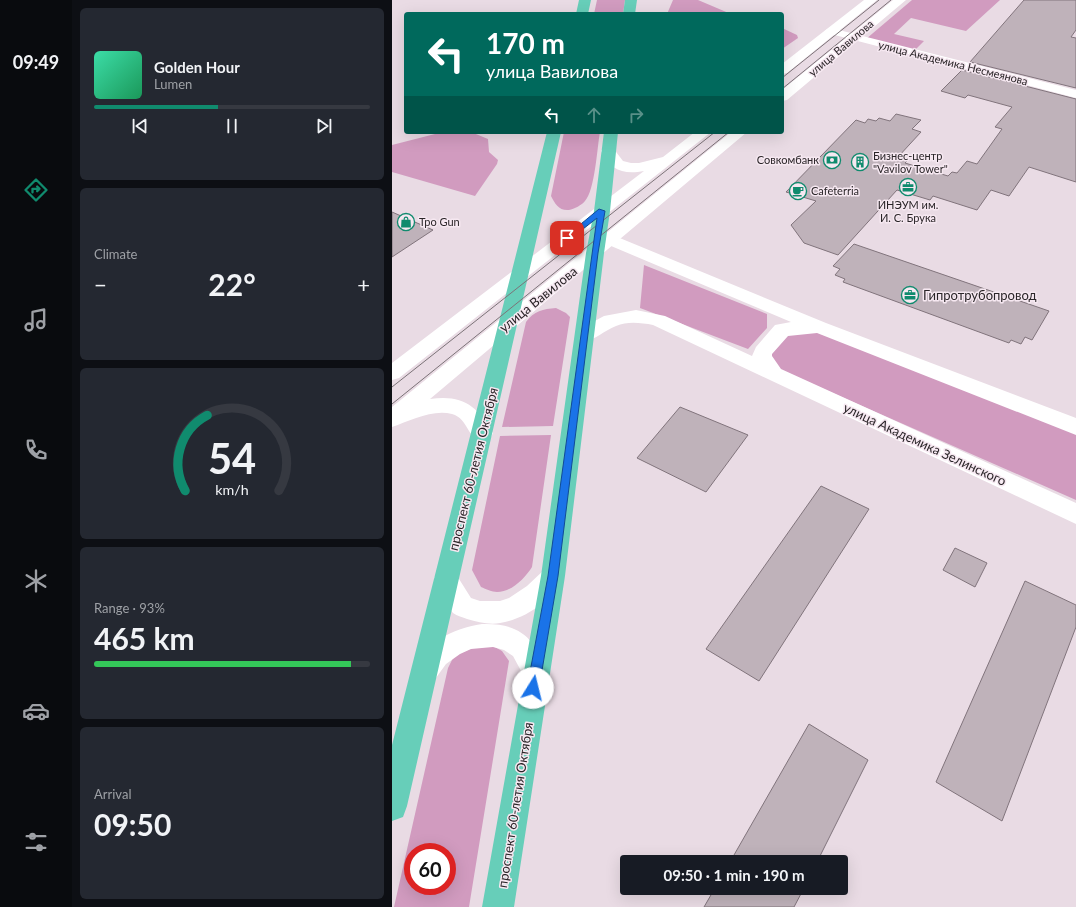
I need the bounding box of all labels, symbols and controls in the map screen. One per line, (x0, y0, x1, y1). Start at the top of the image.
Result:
street label: улица Вавилова (806, 17, 876, 79)
text: 170 m (486, 26, 565, 60)
icon: left (420, 28, 472, 80)
street label: улица Академика Несмеянова (877, 38, 1029, 87)
text: 09:49 (13, 51, 59, 73)
text: Golden Hour (154, 58, 240, 76)
text: улица Вавилова (486, 60, 618, 82)
text: Lumen (154, 76, 192, 92)
icon: left (541, 104, 563, 126)
icon: ahead (583, 104, 605, 126)
icon: right (625, 104, 647, 126)
icon: previous (129, 115, 151, 137)
icon: pause (221, 115, 243, 137)
icon: next (313, 115, 335, 137)
place label: Бизнес-центр "Vavilov Tower" (873, 149, 948, 175)
bank icon: Совкомбанк (822, 150, 842, 170)
building icon: Бизнес-центр "Vavilov Tower" (850, 152, 870, 172)
place label: Совкомбанк (757, 153, 819, 166)
icon: directions (22, 176, 50, 204)
office icon: ИНЭУМ им. И. С. Брука (898, 177, 918, 197)
cafe icon: Cafeterria (788, 181, 808, 201)
place label: Cafeterria (811, 184, 859, 197)
place label: ИНЭУМ им. И. С. Брука (878, 198, 938, 224)
shop icon: Tpo Gun (396, 212, 416, 232)
place label: Tpo Gun (419, 215, 460, 228)
pin (550, 221, 584, 255)
icon: arrive (556, 227, 578, 249)
text: Climate (94, 246, 137, 262)
street label: улица Вавилова (496, 263, 580, 335)
text: 22° (208, 266, 256, 302)
text: − (94, 271, 107, 298)
text: + (357, 271, 370, 298)
office icon: Гипротрубопровод (900, 285, 920, 305)
place label: Гипротрубопровод (923, 287, 1037, 303)
icon: music (22, 306, 50, 334)
street label: проспект 60-летия Октября (445, 386, 501, 552)
street label: улица Академика Зелинского (841, 399, 1009, 489)
text: 54 (208, 433, 256, 483)
icon: phone (22, 436, 50, 464)
text: km/h (215, 481, 249, 498)
icon: climate (22, 567, 50, 595)
text: Range · 93% (94, 600, 165, 616)
text: 465 km (94, 620, 195, 656)
position arrow (512, 667, 554, 709)
icon: car (22, 697, 50, 725)
street label: проспект 60-летия Октября (494, 721, 536, 889)
text: Arrival (94, 786, 131, 802)
text: 09:50 (94, 806, 171, 842)
icon: filters (22, 828, 50, 856)
speed limit sign: 60 (404, 843, 456, 895)
text: 09:50 · 1 min · 190 m (664, 866, 804, 884)

